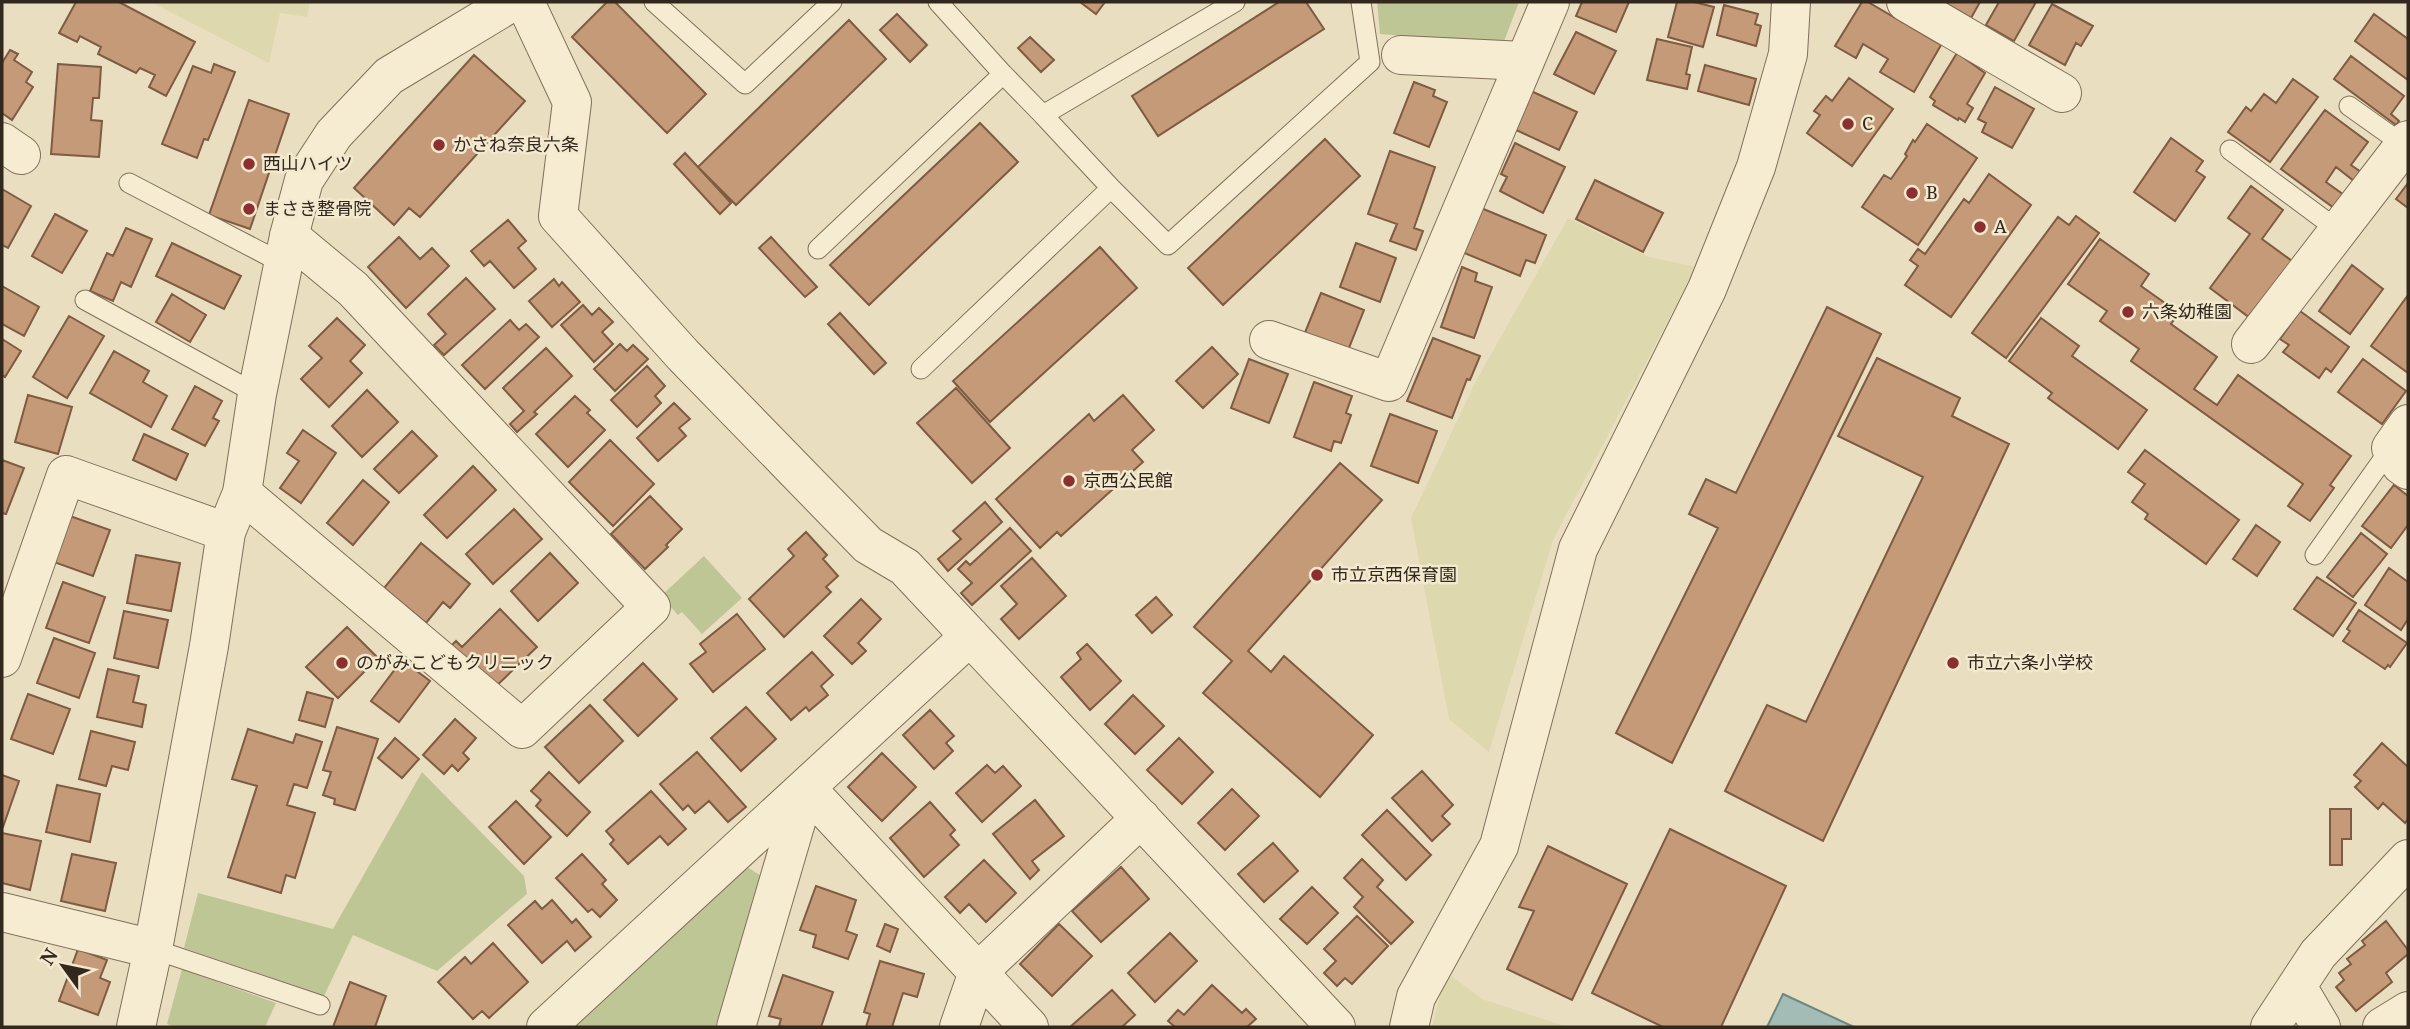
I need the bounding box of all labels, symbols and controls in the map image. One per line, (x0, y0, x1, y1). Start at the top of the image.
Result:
place label: C (1862, 111, 1873, 135)
marker: C (1840, 116, 1856, 132)
place label: かさね奈良六条 (453, 132, 579, 156)
marker: かさね奈良六条 (431, 137, 447, 153)
place label: 西山ハイツ (263, 151, 353, 175)
marker: 西山ハイツ (241, 156, 257, 172)
place label: B (1926, 180, 1938, 204)
marker: B (1904, 185, 1920, 201)
place label: まさき整骨院 (263, 196, 371, 220)
marker: まさき整骨院 (241, 201, 257, 217)
place label: A (1994, 214, 2007, 238)
marker: A (1972, 219, 1988, 235)
place label: 六条幼稚園 (2142, 299, 2232, 323)
marker: 六条幼稚園 (2120, 304, 2136, 320)
place label: 京西公民館 (1083, 468, 1173, 492)
marker: 京西公民館 (1061, 473, 1077, 489)
place label: 市立京西保育園 (1331, 562, 1457, 586)
marker: 市立京西保育園 (1309, 567, 1325, 583)
place label: のがみこどもクリニック (356, 650, 554, 674)
place label: 市立六条小学校 (1967, 650, 2093, 674)
marker: のがみこどもクリニック (334, 655, 350, 671)
marker: 市立六条小学校 (1945, 655, 1961, 671)
north arrow (28, 931, 98, 1001)
text: N (34, 943, 64, 970)

